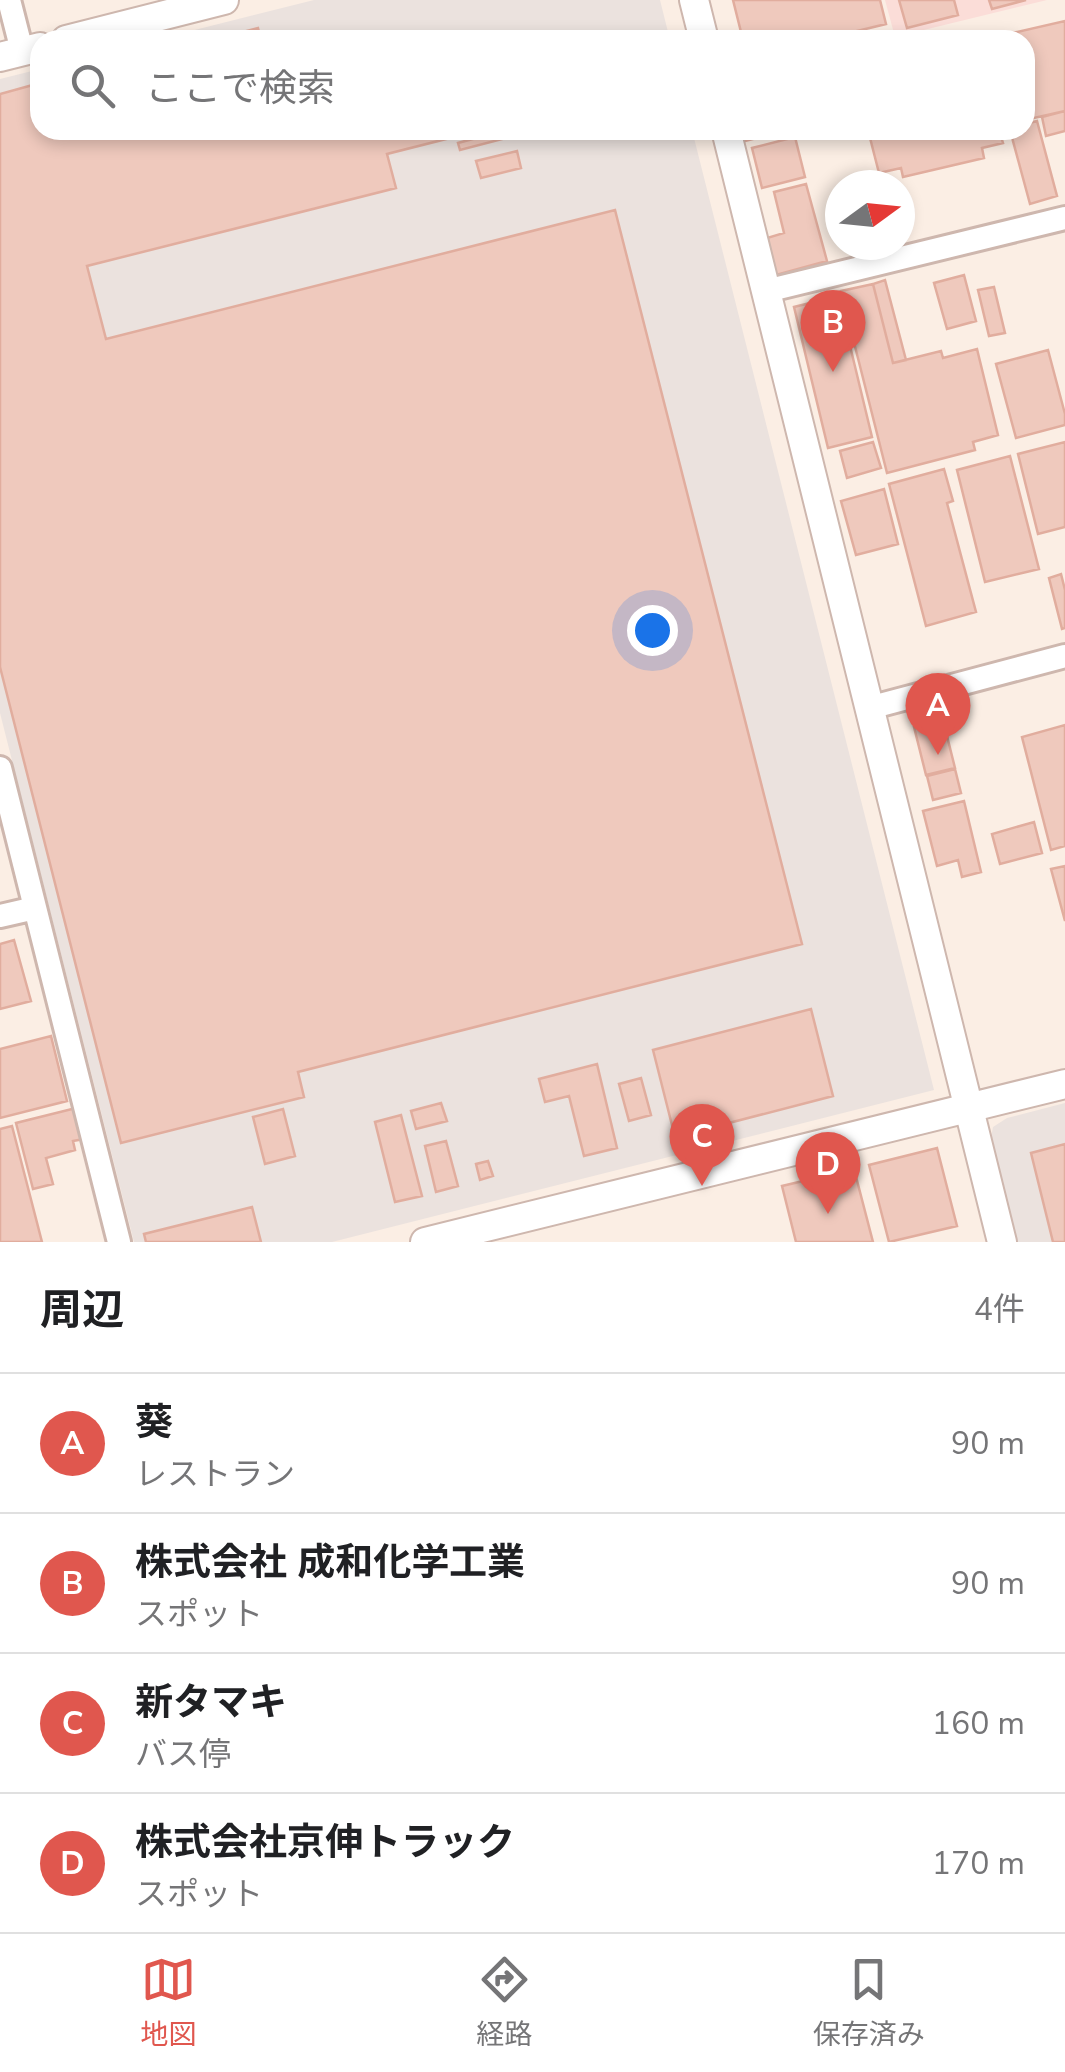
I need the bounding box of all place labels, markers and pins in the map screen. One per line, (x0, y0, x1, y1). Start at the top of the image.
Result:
pin: B (800, 290, 866, 372)
pin: A (906, 672, 970, 755)
pin: C (670, 1104, 734, 1186)
pin: D (796, 1132, 860, 1214)

